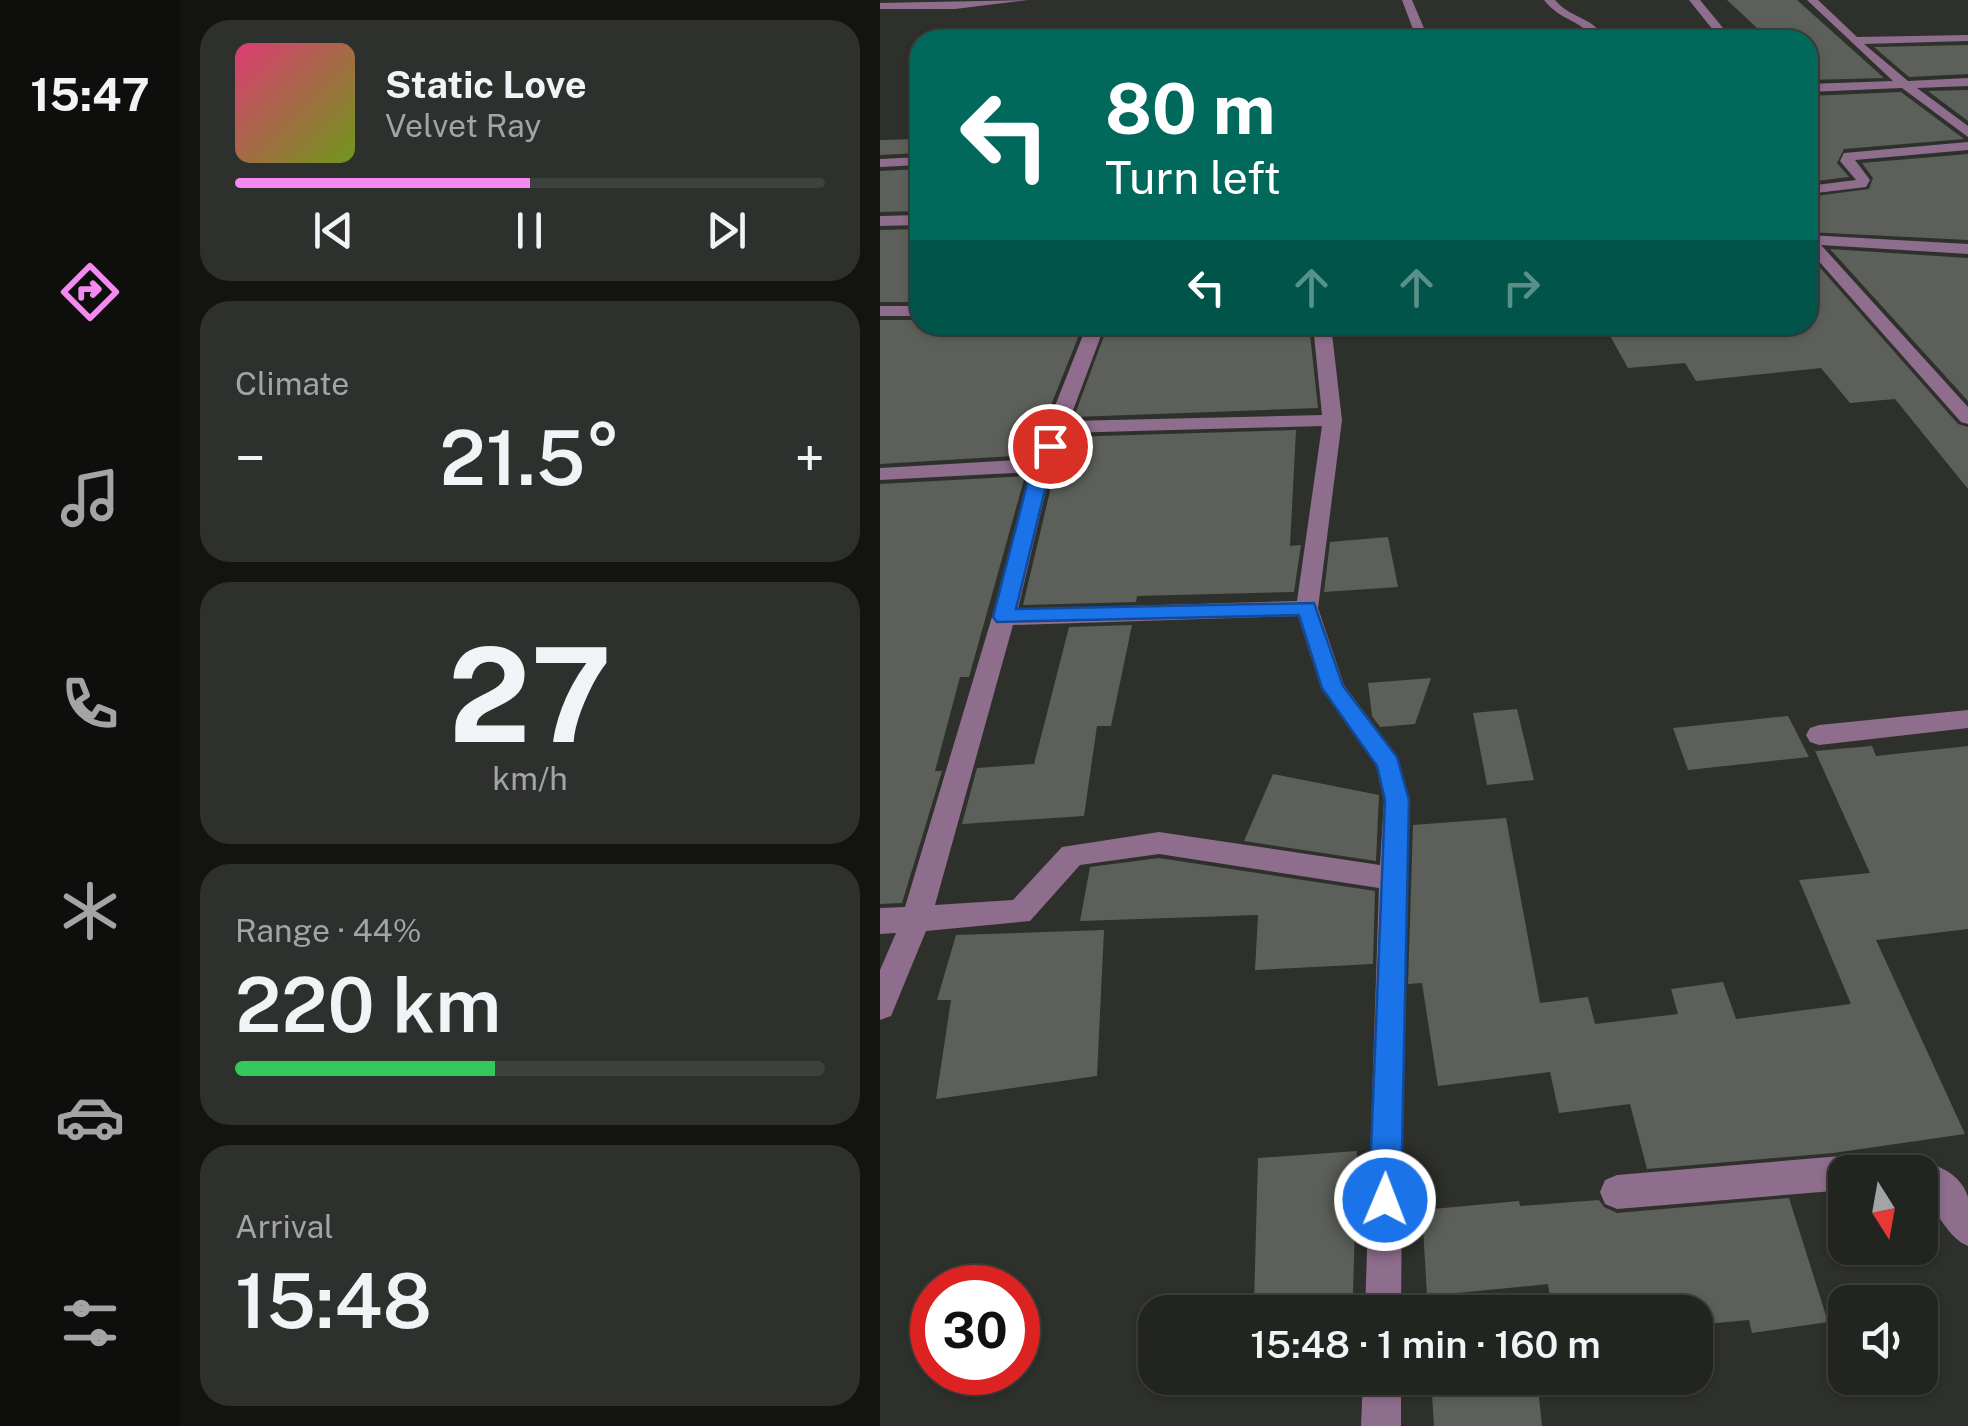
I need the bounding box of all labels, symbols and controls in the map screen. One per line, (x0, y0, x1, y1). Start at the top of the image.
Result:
text: Static Love (385, 62, 587, 107)
text: 80 m (1105, 67, 1275, 150)
text: 15:47 (30, 68, 150, 121)
icon: left (940, 70, 1070, 200)
text: Velvet Ray (385, 107, 541, 144)
text: Turn left (1105, 151, 1281, 204)
icon: previous (306, 203, 361, 258)
icon: pause (502, 203, 557, 258)
icon: next (699, 203, 754, 258)
icon: directions (55, 257, 125, 327)
icon: left (1179, 260, 1234, 315)
icon: ahead (1284, 260, 1339, 315)
icon: ahead (1389, 260, 1444, 315)
icon: right (1494, 260, 1549, 315)
text: Climate (235, 365, 349, 402)
pin (1008, 404, 1093, 489)
text: 21.5° (439, 414, 621, 502)
icon: arrive (1023, 419, 1078, 474)
text: − (235, 426, 266, 490)
text: + (794, 426, 825, 490)
icon: music (55, 463, 125, 533)
text: 27 (448, 619, 612, 771)
icon: phone (55, 669, 125, 739)
text: km/h (492, 760, 568, 797)
icon: climate (55, 876, 125, 946)
text: Range · 44% (235, 912, 422, 949)
text: 220 km (235, 961, 501, 1049)
icon: car (55, 1082, 125, 1152)
position arrow (1333, 1148, 1437, 1252)
north arrow (1828, 1155, 1938, 1265)
map controls (1828, 1155, 1938, 1395)
text: Arrival (235, 1208, 334, 1245)
text: 15:48 (235, 1257, 432, 1345)
speed limit sign: 30 (910, 1265, 1040, 1395)
button: sound (1828, 1285, 1938, 1395)
icon: filters (55, 1288, 125, 1358)
text: 15:48 · 1 min · 160 m (1250, 1322, 1601, 1367)

